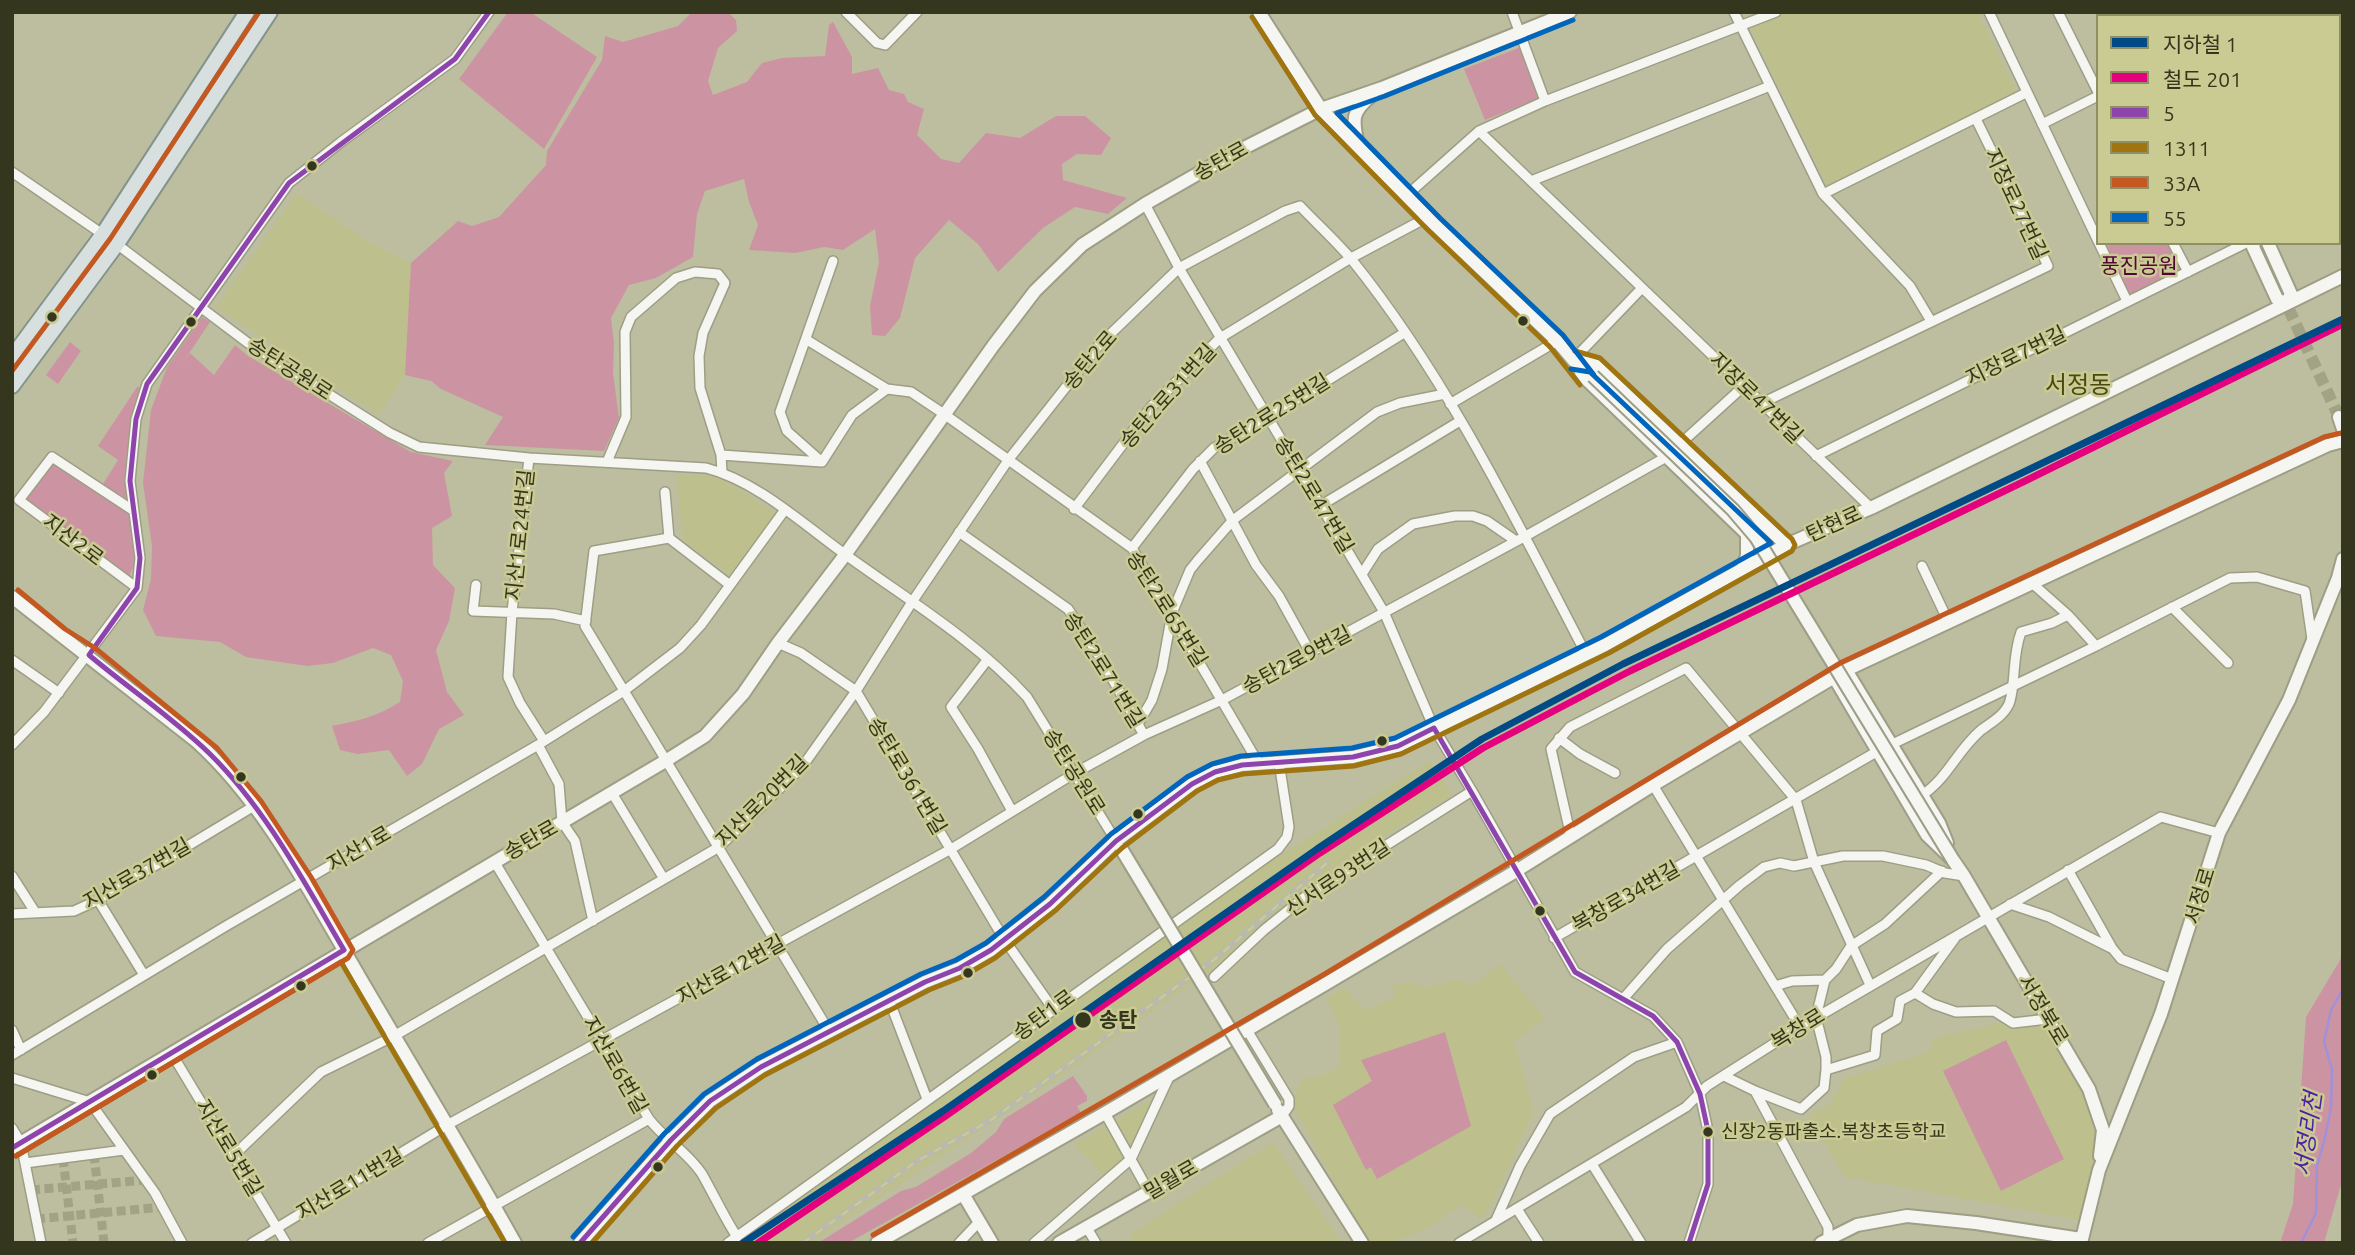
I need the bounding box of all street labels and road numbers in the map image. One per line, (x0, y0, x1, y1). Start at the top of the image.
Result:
street label: 송탄로 (1190, 136, 1252, 186)
street label: 지장로27번길 (1979, 144, 2053, 264)
street label: 지장로7번길 (1962, 321, 2070, 391)
street label: 송탄2로 (1058, 325, 1122, 395)
street label: 송탄공원로 (243, 332, 337, 406)
street label: 송탄2로31번길 (1114, 338, 1222, 454)
street label: 지장로47번길 (1704, 347, 1808, 449)
street label: 송탄2로25번길 (1209, 368, 1335, 460)
street label: 송탄2로47번길 (1269, 432, 1359, 558)
street label: 지산1로24번길 (501, 468, 539, 602)
street label: 탄현로 (1802, 501, 1866, 547)
street label: 지산2로 (38, 509, 108, 571)
street label: 송탄2로65번길 (1121, 546, 1213, 672)
street label: 송탄2로71번길 (1058, 607, 1150, 733)
street label: 송탄2로9번길 (1238, 621, 1356, 699)
street label: 송탄로361번길 (862, 713, 952, 839)
street label: 송탄공원로 (1038, 724, 1110, 820)
street label: 지산로20번길 (711, 750, 813, 852)
street label: 송탄로 (500, 815, 562, 865)
street label: 지산1로 (322, 821, 396, 877)
street label: 지산로37번길 (79, 833, 195, 915)
street label: 신서로93번길 (1281, 834, 1395, 922)
street label: 복창로34번길 (1568, 856, 1684, 938)
street label: 서정로 (2179, 865, 2221, 927)
street label: 지산로12번길 (672, 930, 790, 1010)
street label: 서정북로 (2012, 970, 2074, 1050)
street label: 송탄1로 (1008, 984, 1080, 1046)
street label: 복창로 (1767, 1003, 1829, 1055)
street label: 지산로6번길 (577, 1012, 653, 1118)
street label: 지산로5번길 (190, 1095, 268, 1201)
street label: 지산로11번길 (292, 1142, 408, 1226)
street label: 밀월로 (1140, 1155, 1202, 1205)

